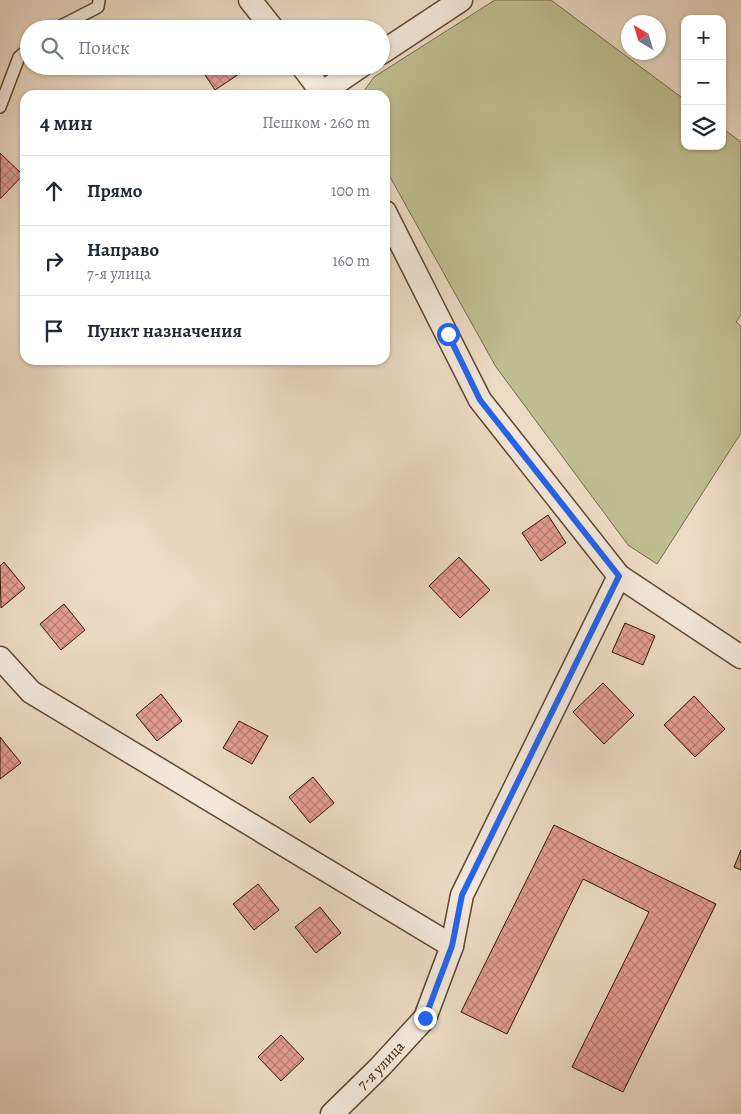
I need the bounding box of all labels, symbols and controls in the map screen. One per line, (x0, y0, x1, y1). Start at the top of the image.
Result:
north arrow (621, 15, 666, 60)
map controls (681, 15, 726, 150)
button: + (681, 15, 726, 60)
search box (20, 20, 390, 75)
icon: search (38, 34, 66, 62)
text: Поиск (78, 35, 130, 61)
button: − (681, 60, 726, 105)
button: layers (681, 105, 726, 150)
text: 4 мин (40, 109, 93, 137)
text: Пешком · 260 m (262, 112, 370, 134)
icon: ahead (40, 177, 68, 205)
text: Прямо (87, 178, 142, 204)
text: 100 m (331, 180, 370, 202)
text: Направо (87, 237, 159, 263)
icon: right (40, 247, 68, 275)
text: 160 m (332, 250, 370, 272)
text: 7-я улица (87, 263, 151, 285)
icon: arrive (40, 317, 68, 345)
text: Пункт назначения (87, 318, 242, 344)
route start (437, 323, 460, 346)
route end (414, 1007, 437, 1030)
street label: 7-я улица (353, 1037, 409, 1094)

